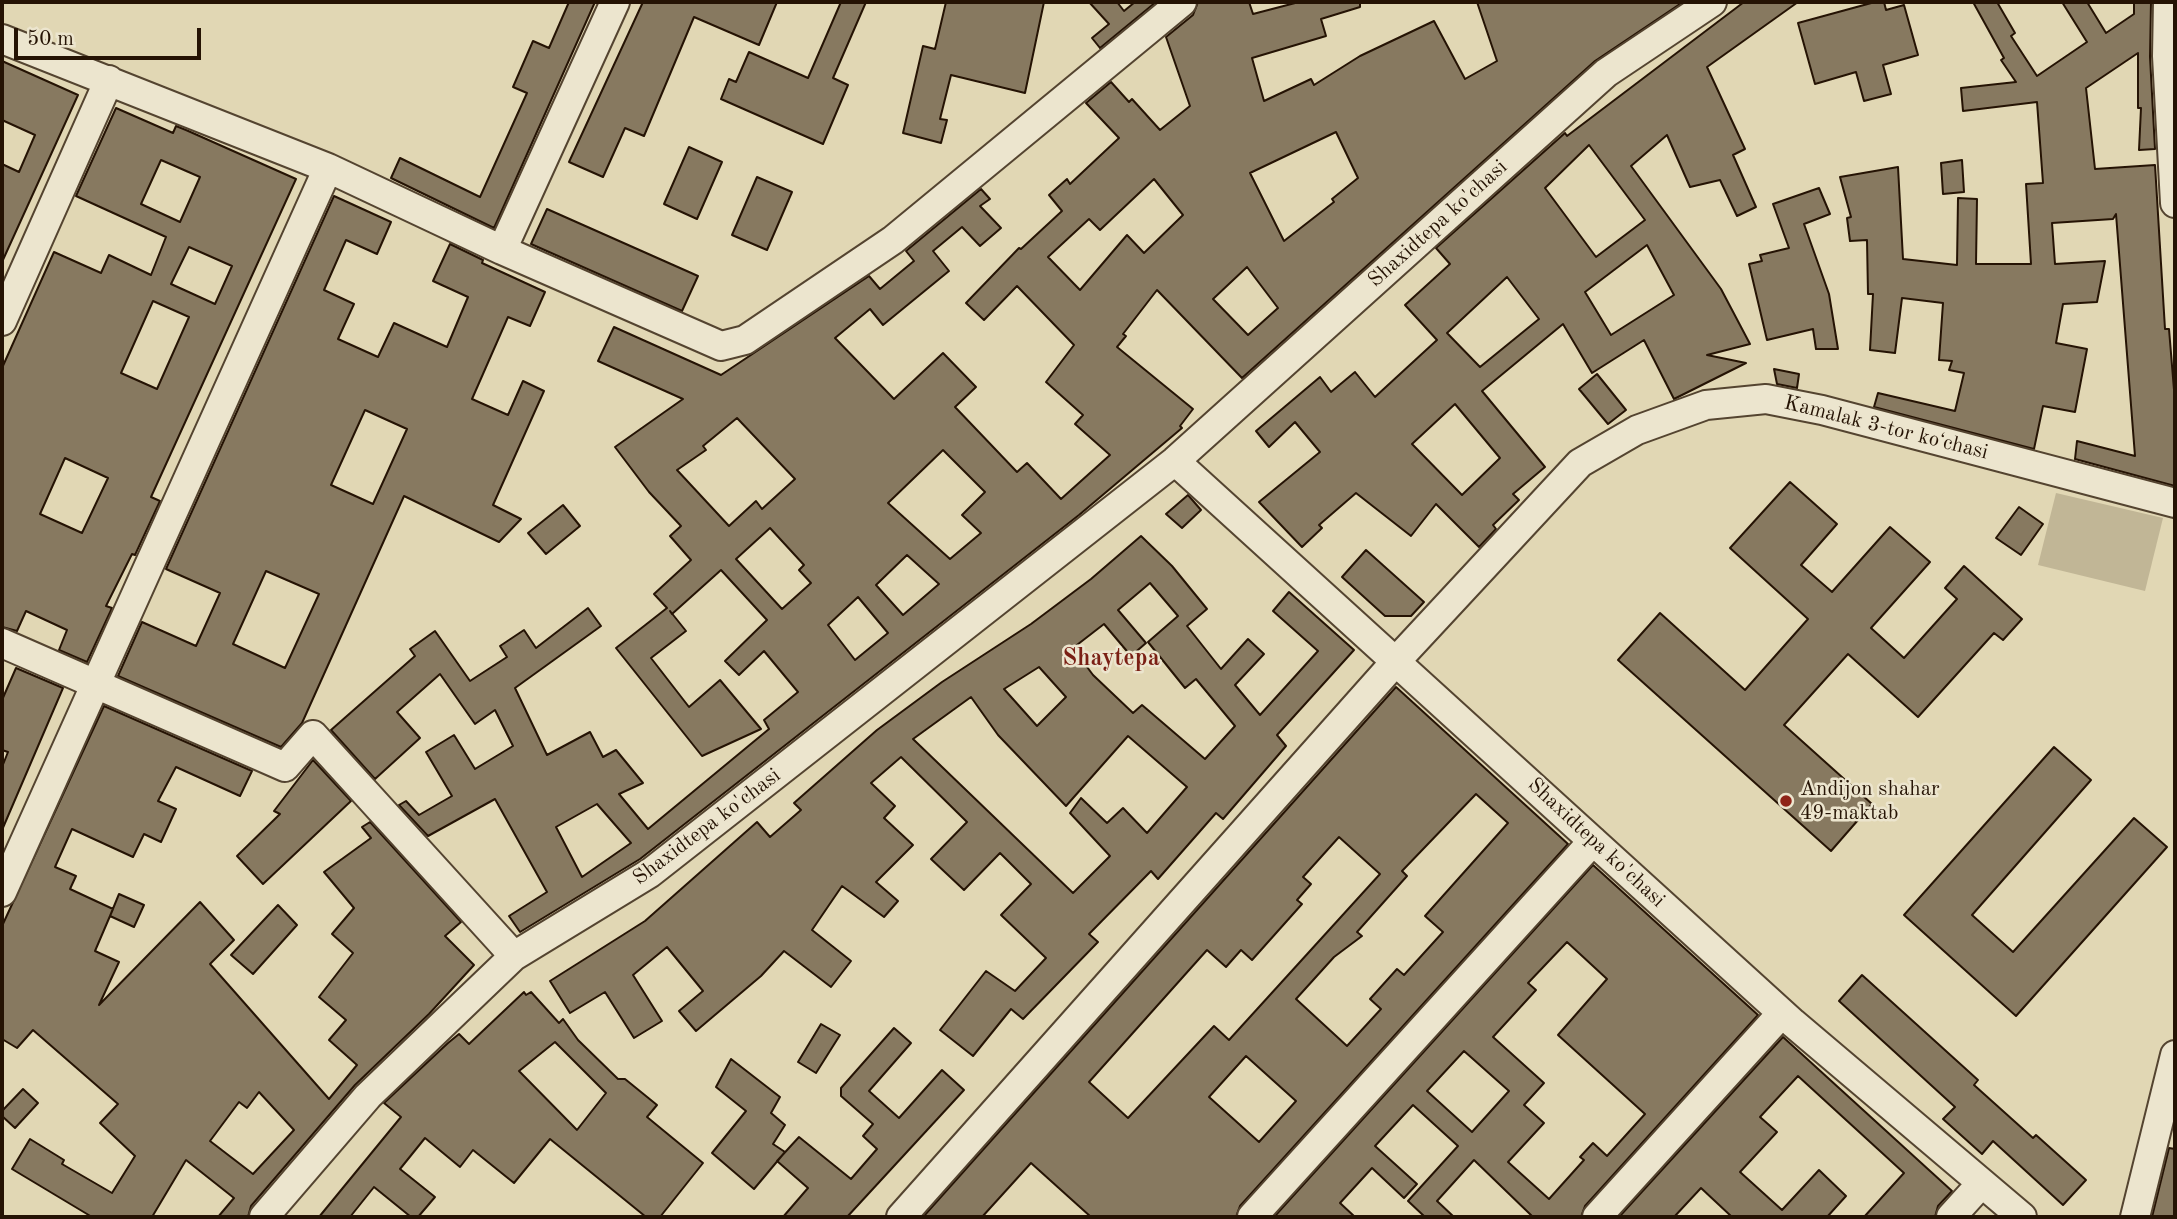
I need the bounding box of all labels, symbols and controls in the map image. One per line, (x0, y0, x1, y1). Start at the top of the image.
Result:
scale bar (18, 14, 205, 58)
text: 50 m (27, 29, 74, 50)
street label: Shaxidtepa ko'chasi (1363, 155, 1513, 293)
street label: Kamalak 3-tor koʻchasi (1781, 390, 1991, 466)
district label: Shaytepa (1062, 645, 1160, 673)
street label: Shaxidtepa ko'chasi (628, 763, 786, 891)
street label: Shaxidtepa ko'chasi (1522, 773, 1670, 913)
place label: Andijon shahar 49-maktab (1800, 776, 1940, 826)
marker: Andijon shahar 49-maktab (1778, 793, 1794, 809)

